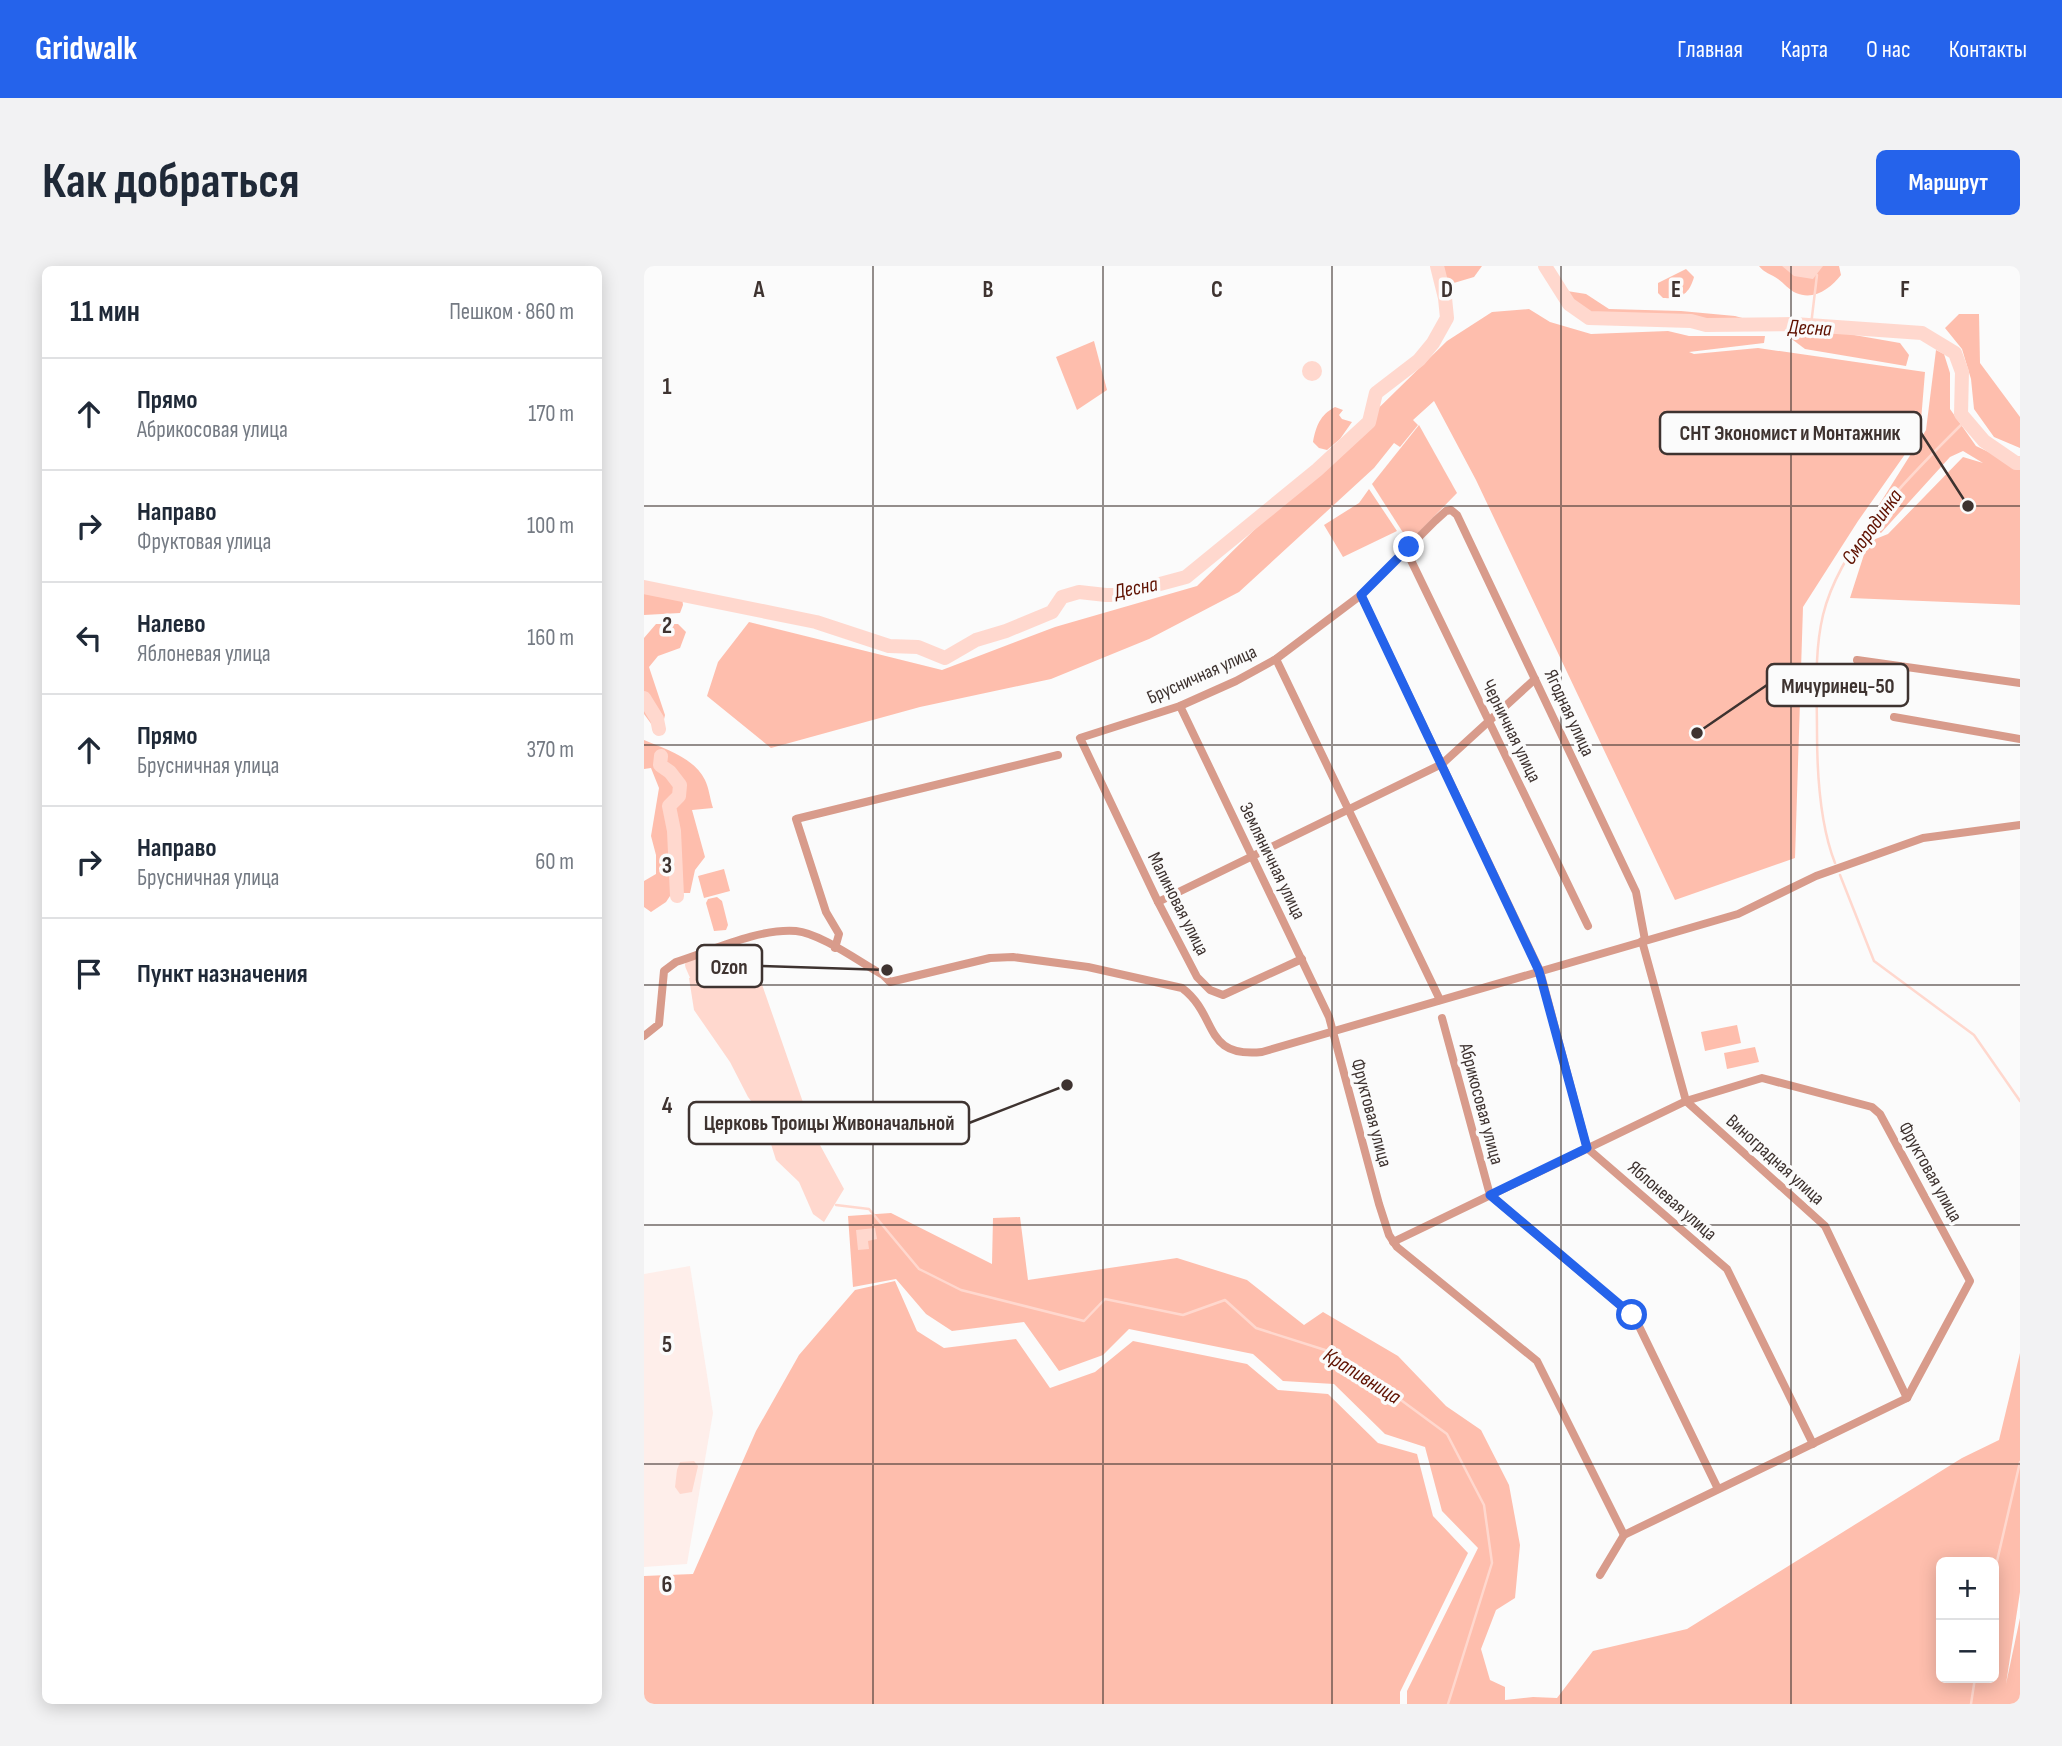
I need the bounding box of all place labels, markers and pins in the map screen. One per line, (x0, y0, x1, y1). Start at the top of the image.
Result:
callout: СНТ Экономист и Монтажник (1660, 412, 1921, 454)
callout: Мичуринец-50 (1767, 664, 1908, 706)
callout: Ozon (697, 945, 762, 987)
callout: Церковь Троицы Живоначальной (689, 1102, 969, 1144)

